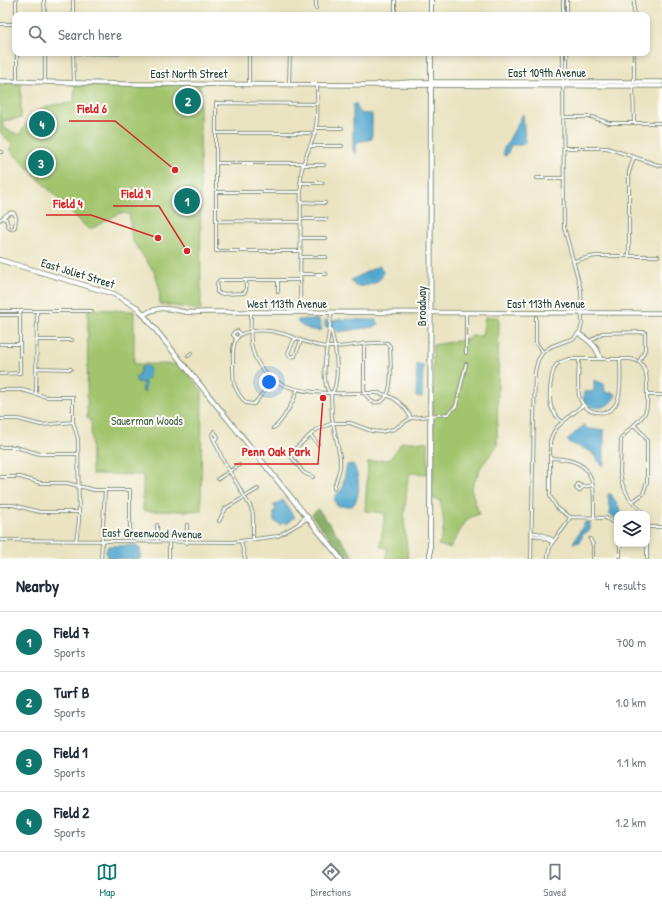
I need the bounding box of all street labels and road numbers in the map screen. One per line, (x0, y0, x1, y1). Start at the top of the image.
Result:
street label: East 109th Avenue (508, 64, 586, 81)
street label: East North Street (150, 65, 228, 82)
street label: East Joliet Street (39, 254, 118, 293)
street label: Broadway (413, 286, 430, 326)
street label: West 113th Avenue (247, 295, 327, 312)
street label: East 113th Avenue (507, 295, 585, 312)
street label: East Greenwood Avenue (102, 524, 202, 542)

